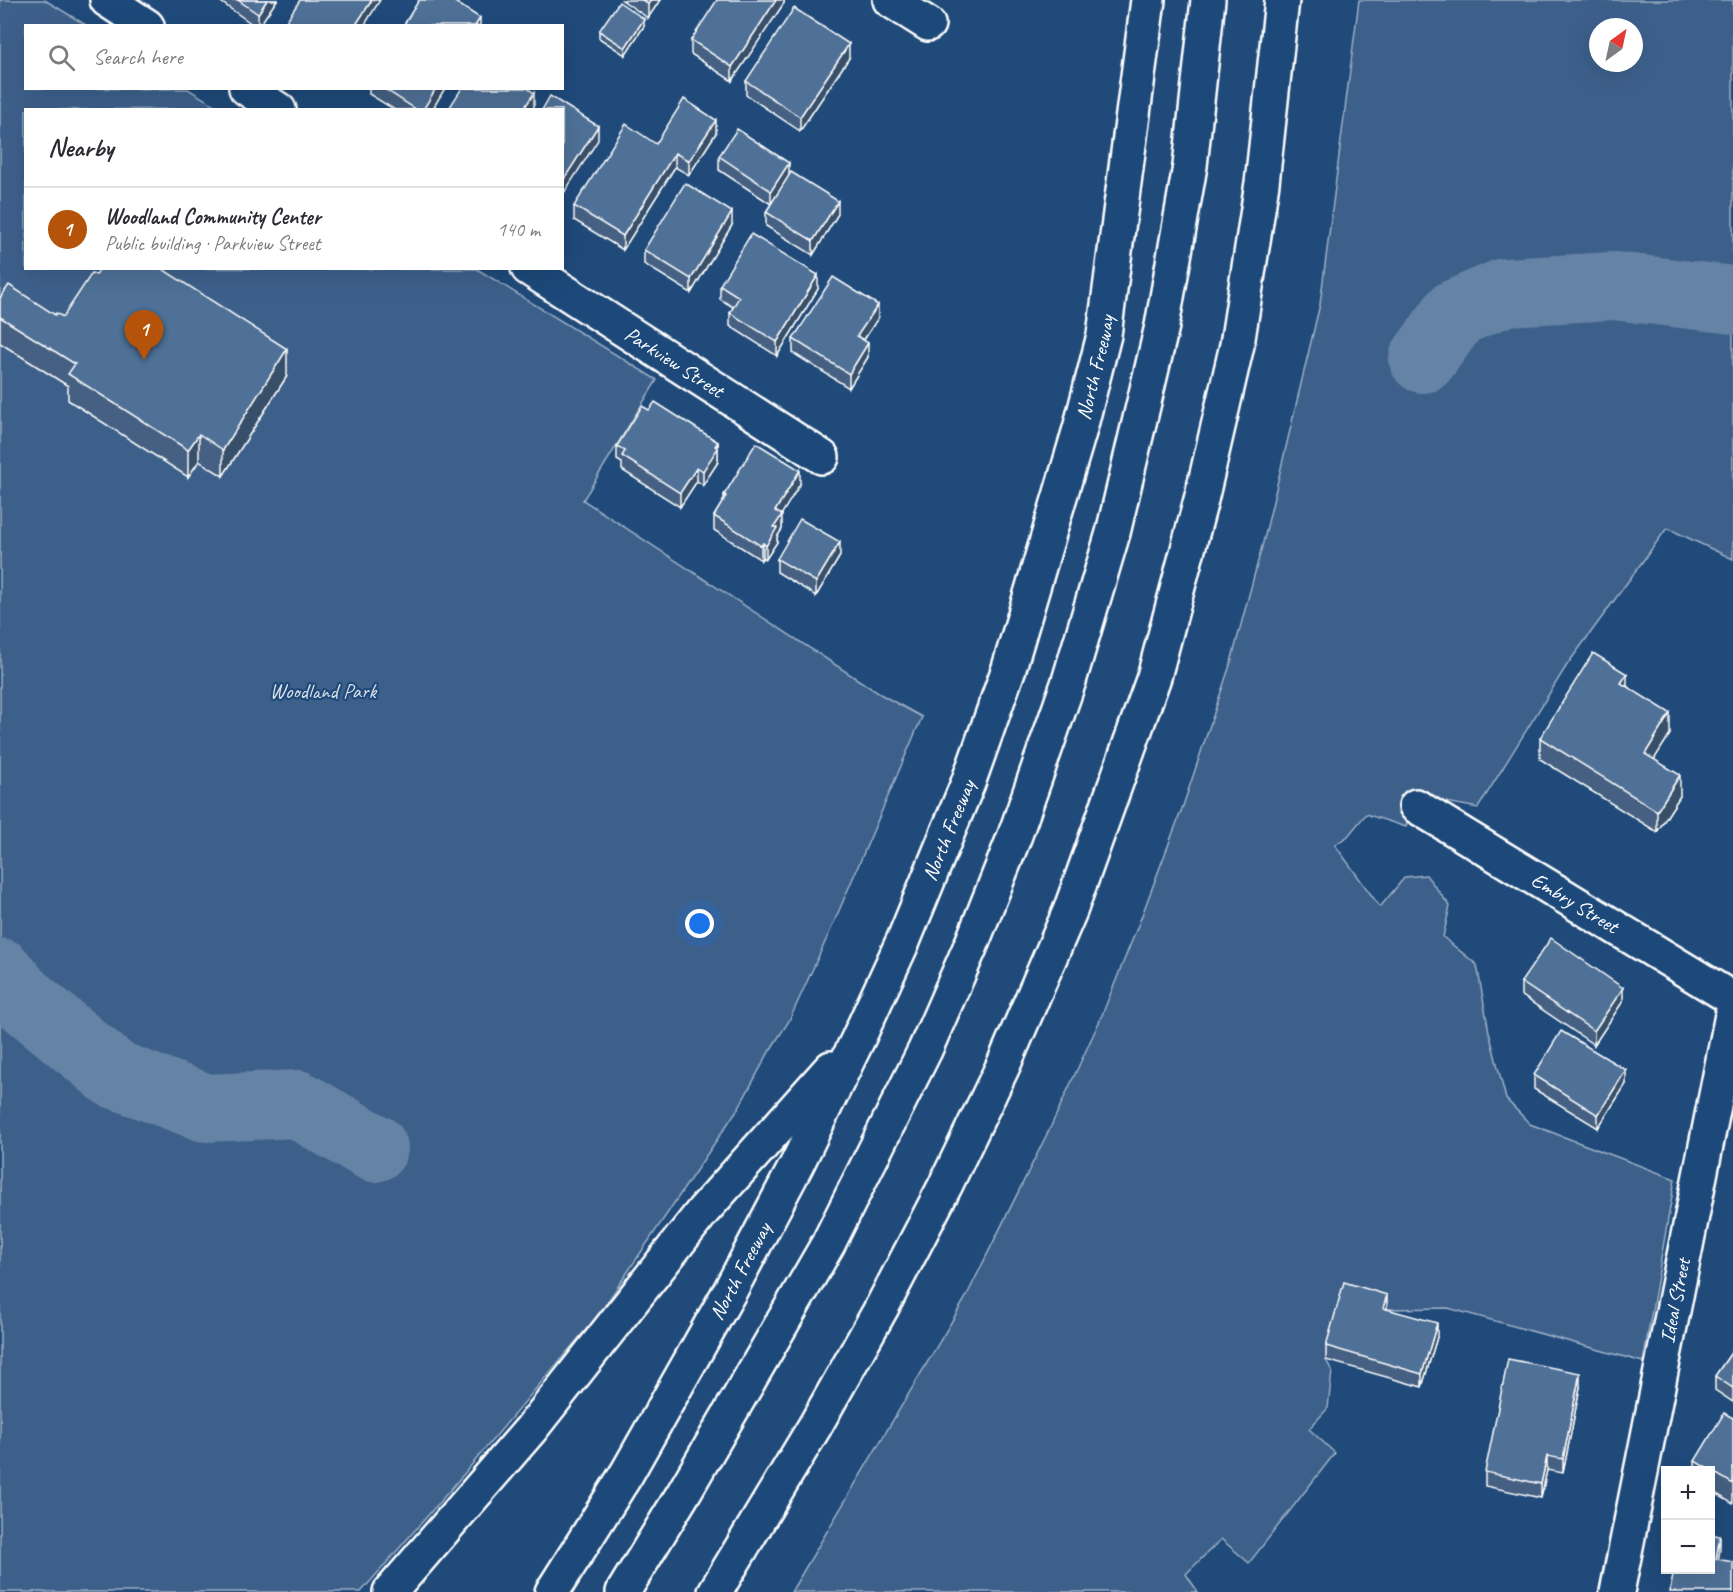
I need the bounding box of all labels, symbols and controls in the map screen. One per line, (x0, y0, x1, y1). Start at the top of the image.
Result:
north arrow (1589, 18, 1643, 72)
search box (24, 24, 564, 90)
icon: search (45, 41, 78, 74)
text: Search here (93, 43, 183, 71)
text: Nearby (48, 131, 113, 164)
text: Woodland Community Center (105, 203, 321, 231)
text: 1 (63, 217, 72, 242)
text: 140 m (497, 217, 540, 242)
text: Public building · Parkview Street (105, 231, 320, 256)
pin: 1 (124, 310, 164, 360)
street label: North Freeway (1070, 312, 1120, 422)
street label: Parkview Street (620, 321, 730, 405)
park label: Woodland Park (270, 678, 378, 704)
street label: North Freeway (916, 774, 982, 885)
street label: Embry Street (1527, 866, 1625, 940)
your location (685, 909, 714, 938)
street label: North Freeway (703, 1217, 778, 1324)
street label: Ideal Street (1654, 1254, 1697, 1345)
map controls (1661, 1466, 1715, 1574)
button: + (1661, 1466, 1715, 1520)
button: − (1661, 1520, 1715, 1574)

